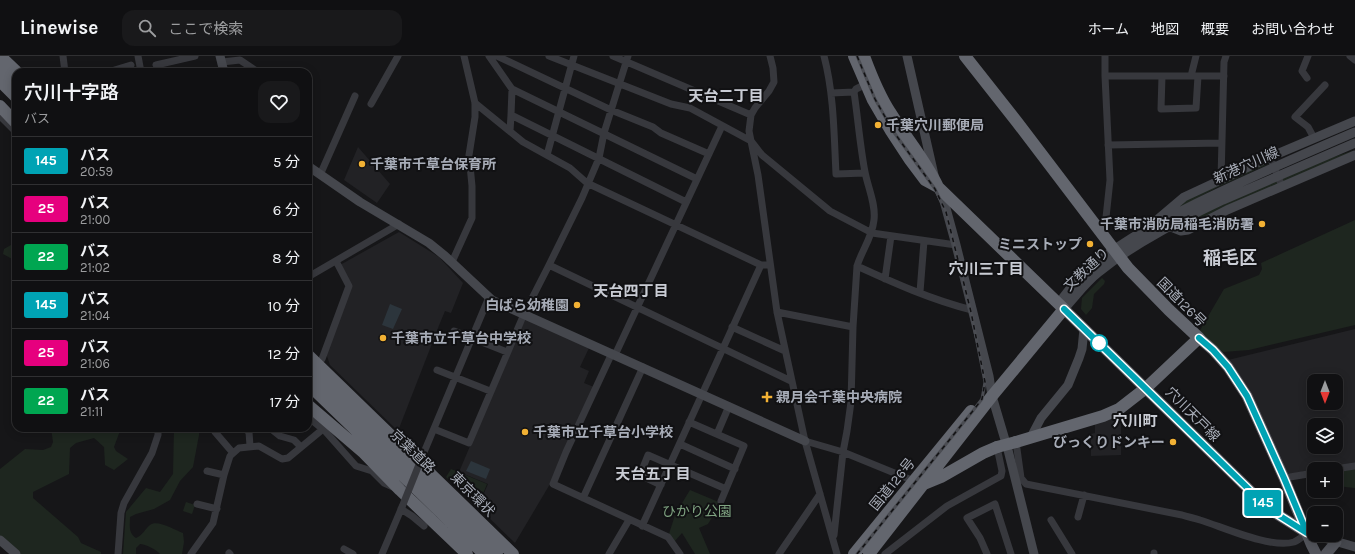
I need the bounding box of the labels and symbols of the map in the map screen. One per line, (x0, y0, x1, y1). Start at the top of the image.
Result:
district label: 天台二丁目 (688, 87, 764, 105)
place label: 千葉穴川郵便局 (886, 117, 984, 134)
marker: 千葉穴川郵便局 (873, 120, 883, 130)
street label: 新港穴川線 (1211, 143, 1282, 187)
place label: 千葉市千草台保育所 (370, 156, 496, 173)
marker: 千葉市千草台保育所 (357, 159, 367, 169)
place label: 千葉市消防局稲毛消防署 (1100, 216, 1254, 233)
marker: 千葉市消防局稲毛消防署 (1257, 219, 1267, 229)
place label: ミニストップ (998, 236, 1082, 253)
marker: ミニストップ (1085, 239, 1095, 249)
street label: 文教通り (1060, 244, 1113, 295)
district label: 稲毛区 (1203, 247, 1257, 269)
district label: 穴川三丁目 (948, 260, 1024, 278)
street label: 国道126号 (1153, 274, 1210, 331)
district label: 天台四丁目 (593, 282, 669, 300)
place label: 白ばら幼稚園 (485, 297, 569, 314)
marker: 白ばら幼稚園 (572, 300, 582, 310)
place label: 千葉市立千草台中学校 (391, 330, 531, 347)
marker: 千葉市立千草台中学校 (378, 333, 388, 343)
unlabelled marker (1090, 334, 1108, 352)
north arrow (1307, 374, 1343, 410)
street label: 穴川天戸線 (1162, 384, 1223, 445)
place label: 親月会千葉中央病院 (776, 389, 902, 406)
marker: 親月会千葉中央病院 (761, 391, 773, 403)
district label: 穴川町 (1112, 412, 1158, 430)
place label: 千葉市立千草台小学校 (533, 424, 673, 441)
street label: 京葉道路 (387, 426, 439, 477)
marker: 千葉市立千草台小学校 (520, 427, 530, 437)
place label: びっくりドンキー (1053, 434, 1165, 451)
marker: びっくりドンキー (1168, 437, 1178, 447)
street label: 国道126号 (866, 455, 919, 514)
district label: 天台五丁目 (615, 465, 691, 483)
street label: 東京環状 (447, 469, 498, 520)
line badge: 145 (1240, 490, 1286, 516)
park label: ひかり公園 (662, 503, 732, 520)

